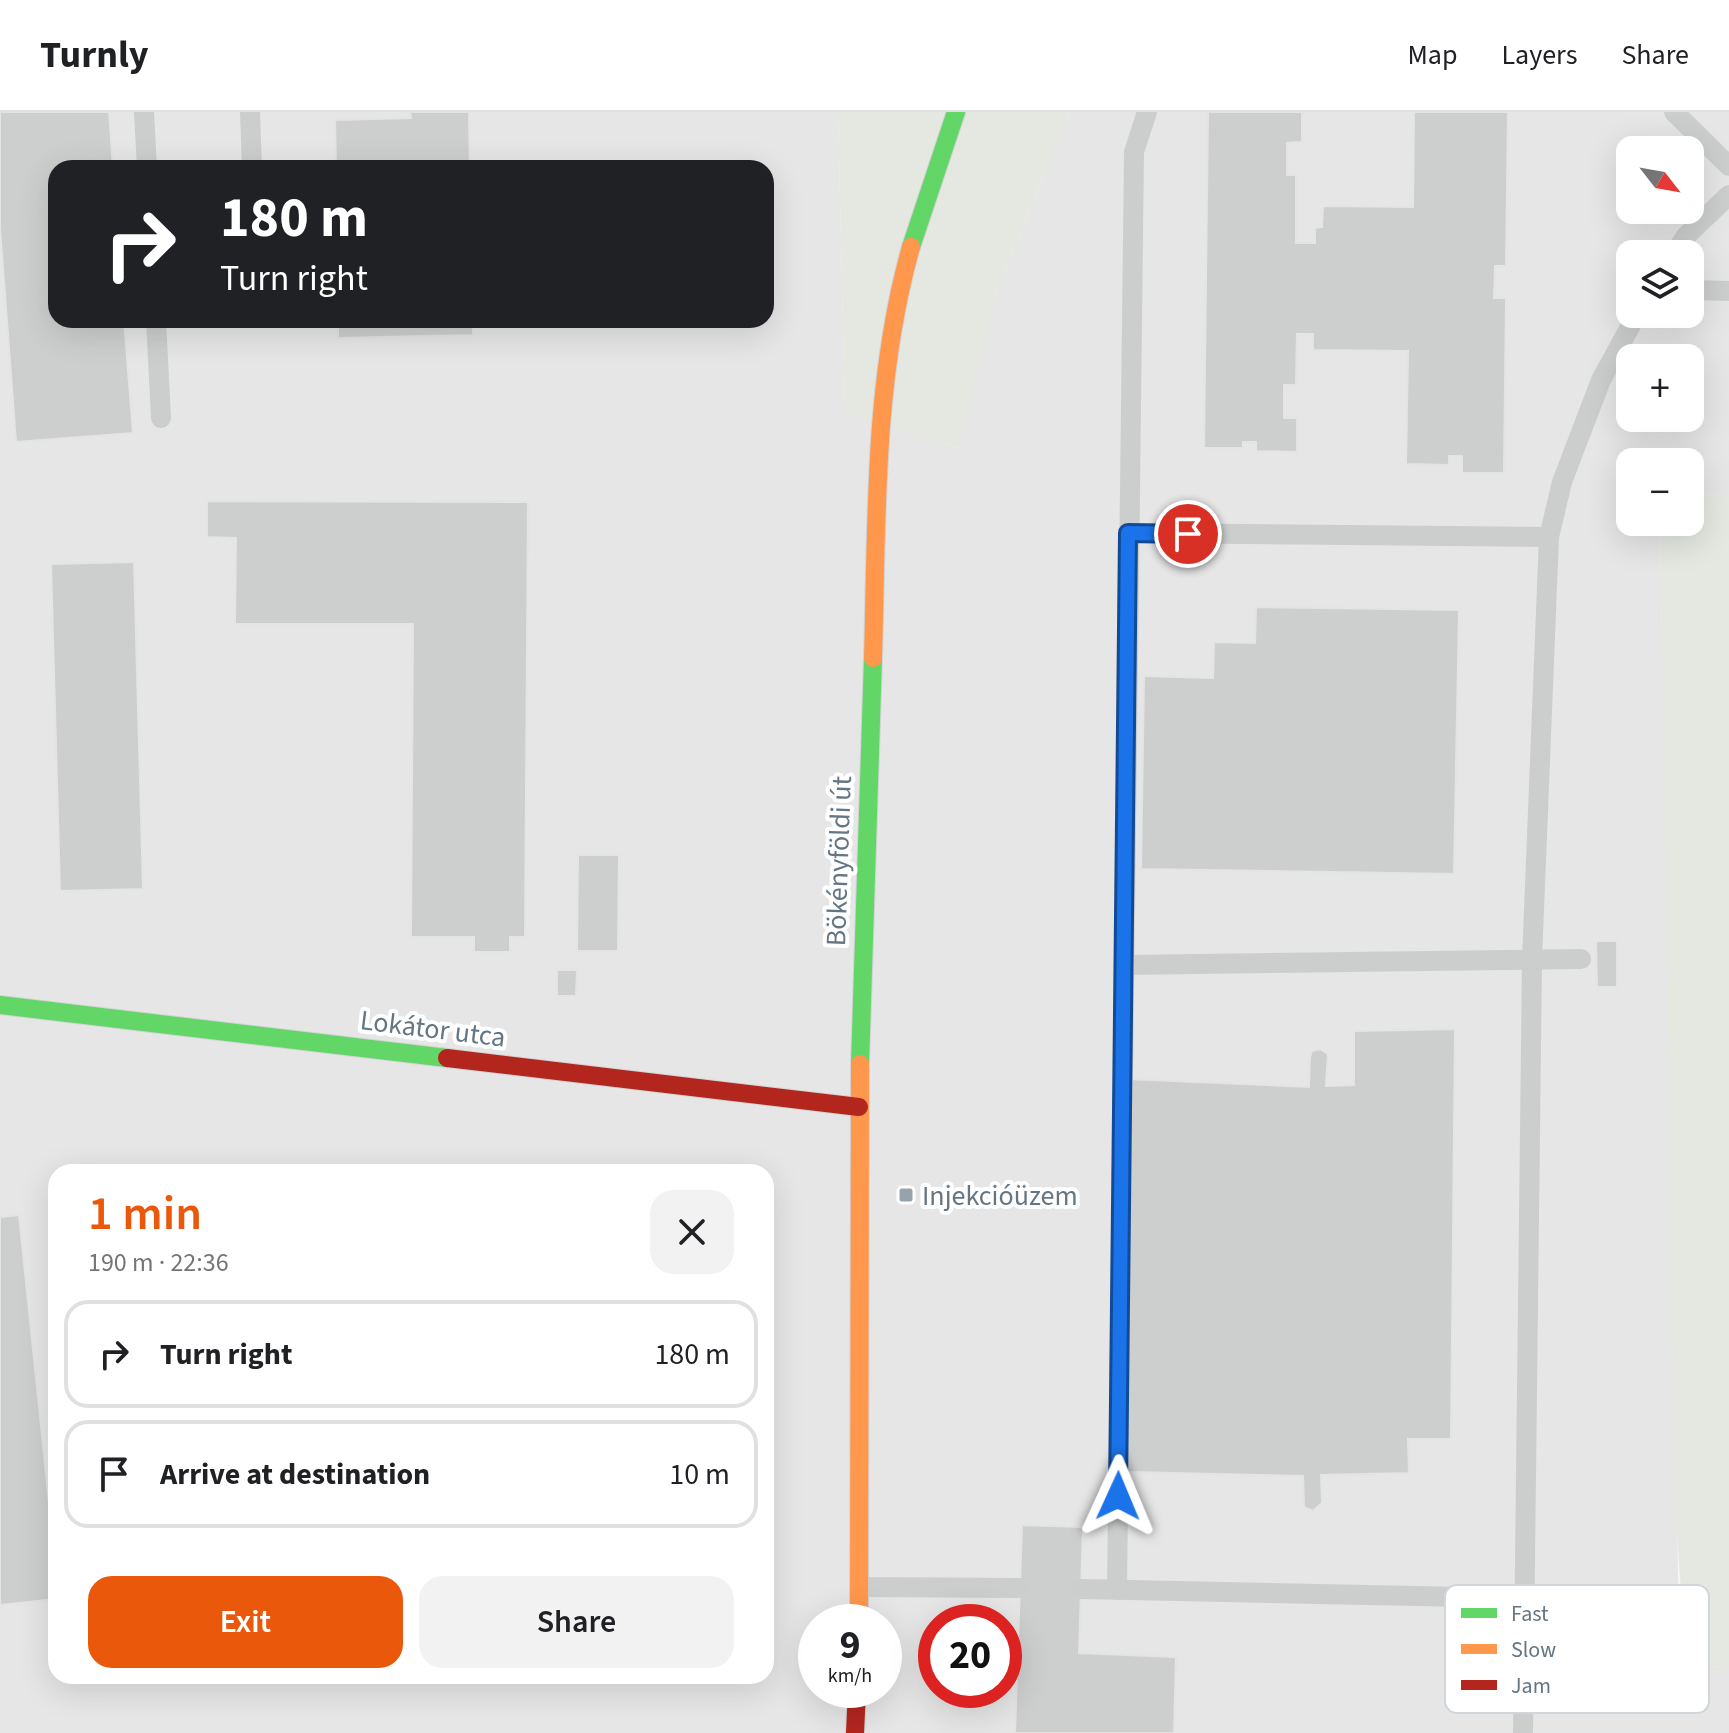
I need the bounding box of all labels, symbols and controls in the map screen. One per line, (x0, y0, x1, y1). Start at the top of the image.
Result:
text: Turnly (40, 28, 149, 82)
text: Map (1407, 35, 1457, 75)
text: Layers (1501, 35, 1577, 75)
text: Share (1621, 35, 1689, 75)
north arrow (1616, 136, 1704, 224)
map controls (1616, 136, 1704, 536)
text: 180 m (220, 179, 368, 258)
icon: right (88, 192, 192, 296)
button: layers (1616, 240, 1704, 328)
text: Turn right (220, 253, 368, 304)
button: + (1616, 344, 1704, 432)
button: − (1616, 448, 1704, 536)
pin (1154, 500, 1222, 568)
icon: arrive (1166, 512, 1210, 556)
street label: Bökényföldi út (816, 775, 862, 947)
street label: Lokátor utca (358, 1000, 508, 1058)
place label: Injekcióüzem (922, 1176, 1078, 1216)
text: 1 min (88, 1180, 202, 1248)
marker: Injekcióüzem (897, 1186, 915, 1204)
button: close (650, 1190, 734, 1274)
text: 190 m · 22:36 (88, 1244, 229, 1281)
icon: right (92, 1332, 136, 1376)
text: Turn right (160, 1333, 292, 1376)
text: 180 m (654, 1333, 730, 1376)
icon: arrive (92, 1452, 136, 1496)
text: Arrive at destination (160, 1453, 430, 1496)
text: 10 m (669, 1453, 730, 1496)
position arrow (1076, 1454, 1160, 1538)
button: Exit (88, 1576, 403, 1668)
button: Share (419, 1576, 734, 1668)
legend (1445, 1585, 1709, 1713)
text: Fast (1511, 1598, 1549, 1630)
speed limit sign: 20 (918, 1604, 1022, 1708)
text: 9 (839, 1617, 861, 1674)
text: Slow (1511, 1634, 1556, 1666)
text: km/h (828, 1662, 872, 1690)
text: Jam (1511, 1670, 1551, 1702)

